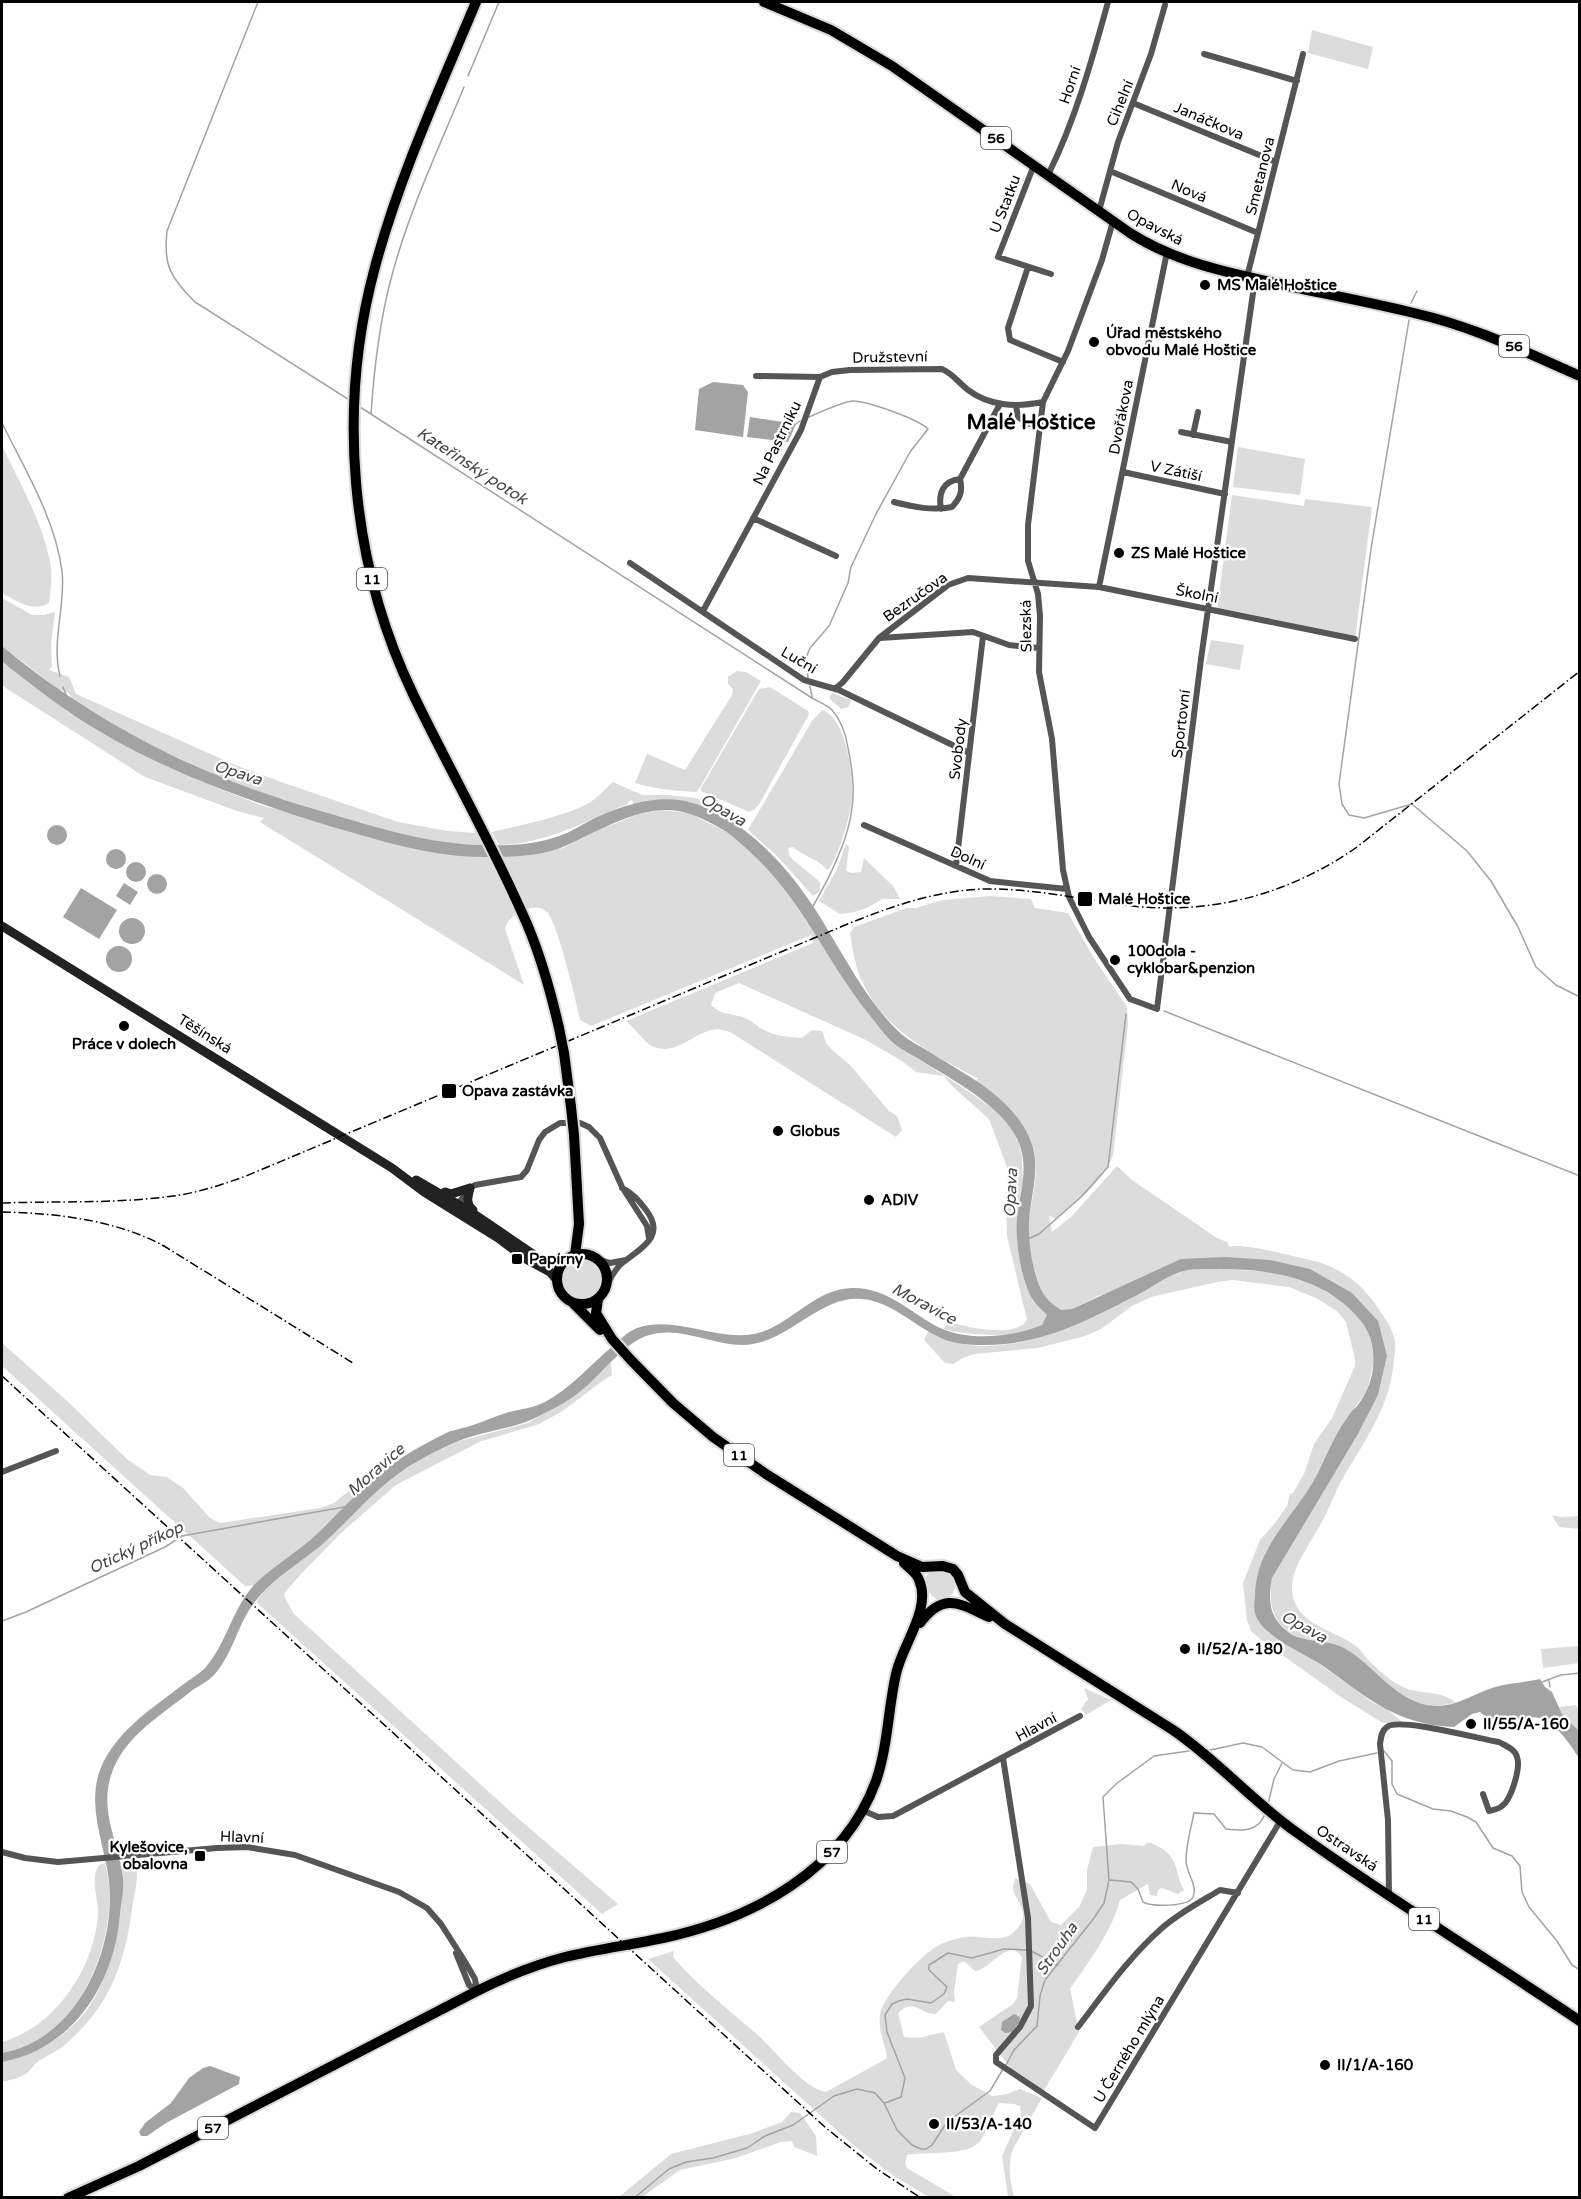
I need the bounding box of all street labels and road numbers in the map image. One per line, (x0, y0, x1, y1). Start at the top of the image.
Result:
street label: Horní (1055, 63, 1085, 106)
street label: Cihelní (1103, 77, 1138, 129)
street label: Janáčkova (1171, 98, 1247, 144)
road number: 56 (981, 127, 1011, 149)
street label: Smetanova (1242, 135, 1278, 217)
street label: U Statku (986, 172, 1024, 236)
street label: Nová (1168, 175, 1210, 207)
street label: Opavská (1124, 205, 1186, 249)
road number: 56 (1499, 335, 1529, 357)
street label: Družstevní (852, 347, 928, 367)
street label: Dvořákova (1105, 378, 1137, 456)
street label: Na Pastrníku (749, 398, 805, 488)
street label: V Zátiší (1148, 457, 1204, 485)
road number: 11 (357, 568, 387, 590)
street label: Bezručova (879, 568, 951, 626)
street label: Školní (1174, 581, 1220, 607)
street label: Slezská (1017, 600, 1035, 652)
street label: Luční (778, 643, 820, 678)
street label: Sportovní (1168, 688, 1194, 759)
street label: Svobody (945, 717, 971, 781)
street label: Dolní (948, 842, 989, 874)
street label: Těšínská (175, 1010, 235, 1058)
road number: 11 (724, 1444, 754, 1466)
street label: Hlavní (1012, 1709, 1060, 1745)
street label: Ostravská (1313, 1821, 1381, 1875)
street label: Hlavní (220, 1827, 265, 1847)
road number: 57 (817, 1841, 847, 1863)
road number: 11 (1409, 1908, 1439, 1930)
street label: U Černého mlýna (1090, 1992, 1168, 2106)
road number: 57 (198, 2117, 228, 2139)

